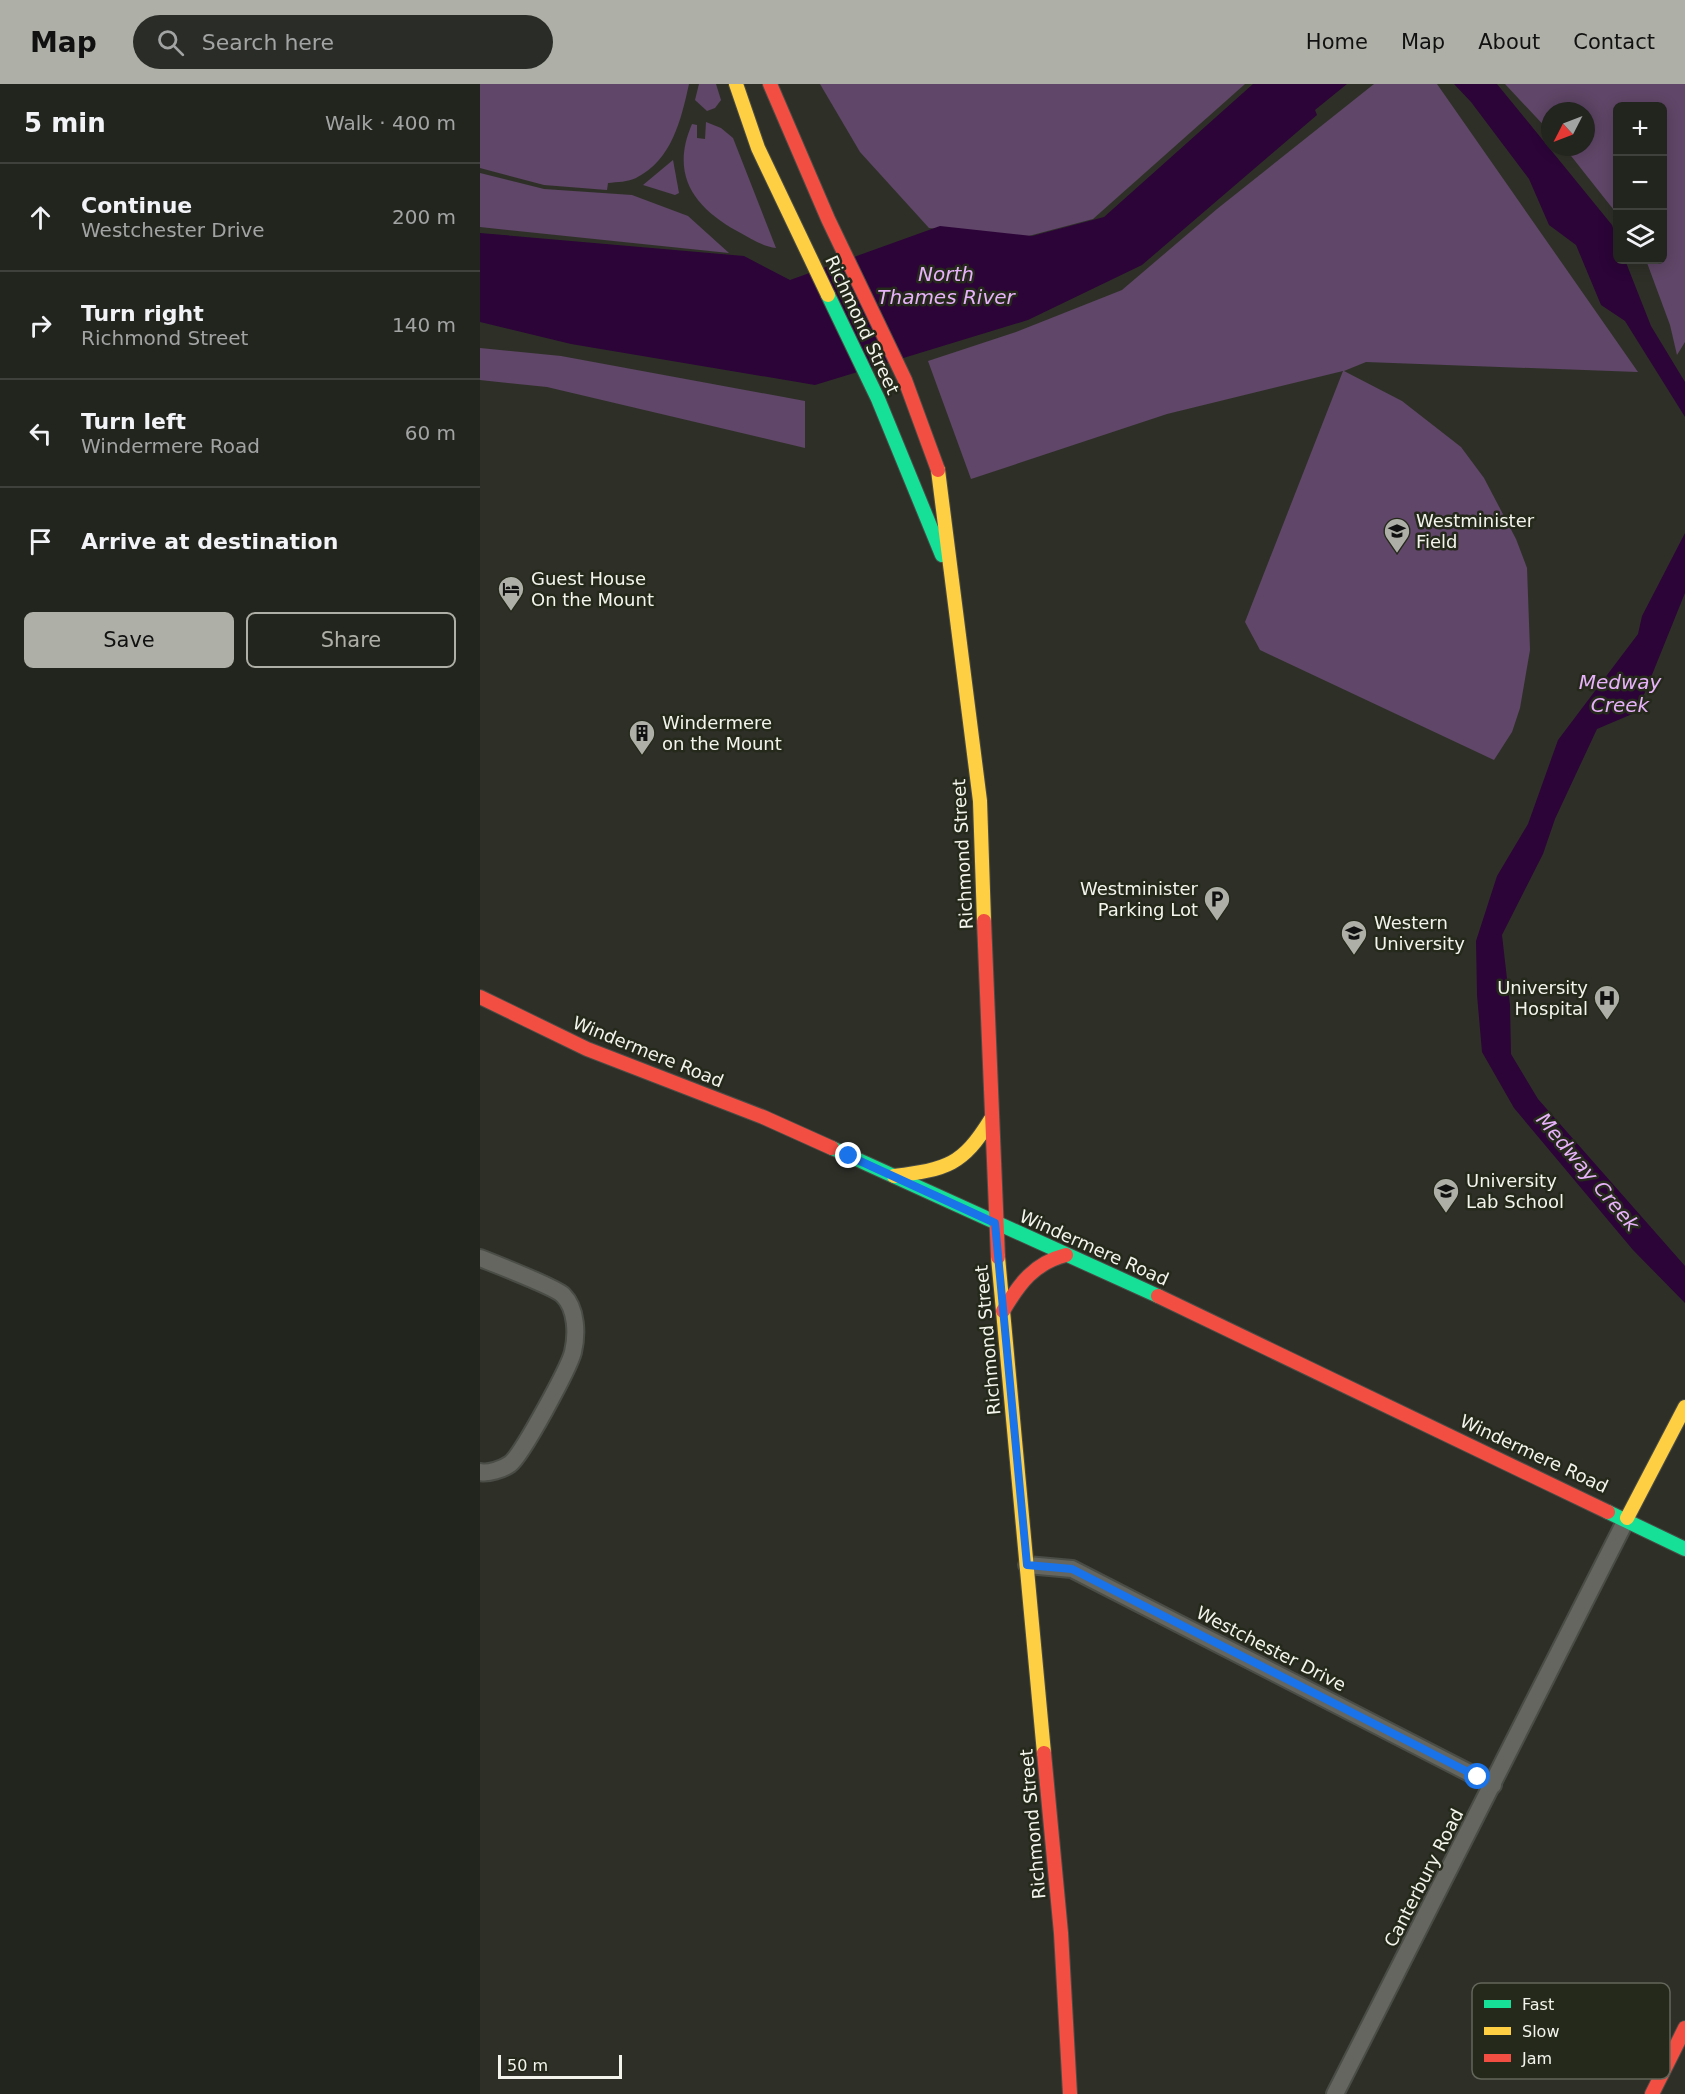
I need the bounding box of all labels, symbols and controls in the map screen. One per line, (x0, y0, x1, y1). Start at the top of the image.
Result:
search box (133, 15, 553, 69)
text: Map (30, 26, 97, 59)
icon: search (154, 26, 187, 59)
text: Search here (202, 30, 334, 55)
text: Home (1306, 30, 1368, 54)
text: Map (1401, 30, 1445, 54)
text: About (1478, 30, 1540, 54)
text: Contact (1573, 30, 1655, 54)
north arrow (1541, 102, 1595, 156)
map controls (1613, 102, 1667, 264)
button: + (1613, 102, 1667, 156)
text: 5 min (24, 108, 106, 138)
text: Walk · 400 m (325, 111, 456, 135)
button: − (1613, 156, 1667, 210)
text: Continue (81, 193, 192, 218)
icon: ahead (24, 201, 57, 234)
text: 200 m (392, 205, 456, 229)
button: layers (1613, 210, 1667, 264)
text: Westchester Drive (81, 218, 265, 242)
street label: Richmond Street (821, 252, 904, 397)
water label: North Thames River (877, 262, 1017, 309)
text: Turn right (81, 301, 204, 326)
icon: right (24, 309, 57, 342)
text: 140 m (392, 313, 456, 337)
text: Richmond Street (81, 326, 248, 350)
text: Turn left (81, 409, 186, 434)
icon: left (24, 417, 57, 450)
text: 60 m (405, 421, 456, 445)
text: Windermere Road (81, 434, 260, 458)
place label: Westminister Field (1416, 510, 1535, 552)
school or university icon: Westminister Field (1382, 516, 1412, 554)
icon: arrive (24, 525, 57, 558)
text: Arrive at destination (81, 529, 338, 554)
place label: Guest House On the Mount (531, 568, 654, 610)
hotel icon: Guest House On the Mount (496, 574, 526, 612)
button: Save (24, 612, 234, 668)
button: Share (246, 612, 456, 668)
water label: Medway Creek (1579, 670, 1663, 717)
place label: Windermere on the Mount (662, 712, 782, 754)
building icon: Windermere on the Mount (627, 718, 657, 756)
street label: Richmond Street (948, 778, 977, 930)
place label: Westminister Parking Lot (1080, 878, 1199, 920)
parking icon: Westminister Parking Lot (1202, 884, 1232, 922)
place label: Western University (1374, 912, 1465, 954)
school or university icon: Western University (1339, 918, 1369, 956)
place label: University Hospital (1497, 977, 1588, 1019)
hospital icon: University Hospital (1592, 983, 1622, 1021)
street label: Windermere Road (570, 1012, 727, 1091)
water label: Medway Creek (1531, 1108, 1645, 1237)
route end (835, 1142, 861, 1168)
place label: University Lab School (1466, 1170, 1564, 1212)
school or university icon: University Lab School (1431, 1176, 1461, 1214)
street label: Windermere Road (1016, 1205, 1172, 1290)
street label: Richmond Street (970, 1264, 1005, 1416)
street label: Windermere Road (1457, 1410, 1612, 1497)
street label: Westchester Drive (1193, 1602, 1350, 1695)
street label: Richmond Street (1015, 1748, 1050, 1900)
route start (1464, 1763, 1490, 1789)
street label: Canterbury Road (1380, 1805, 1467, 1950)
legend (1472, 1983, 1670, 2079)
text: Fast (1522, 1995, 1554, 2014)
text: Slow (1522, 2022, 1559, 2041)
text: Jam (1521, 2049, 1552, 2068)
scale bar (498, 2052, 622, 2080)
text: 50 m (507, 2056, 548, 2075)

